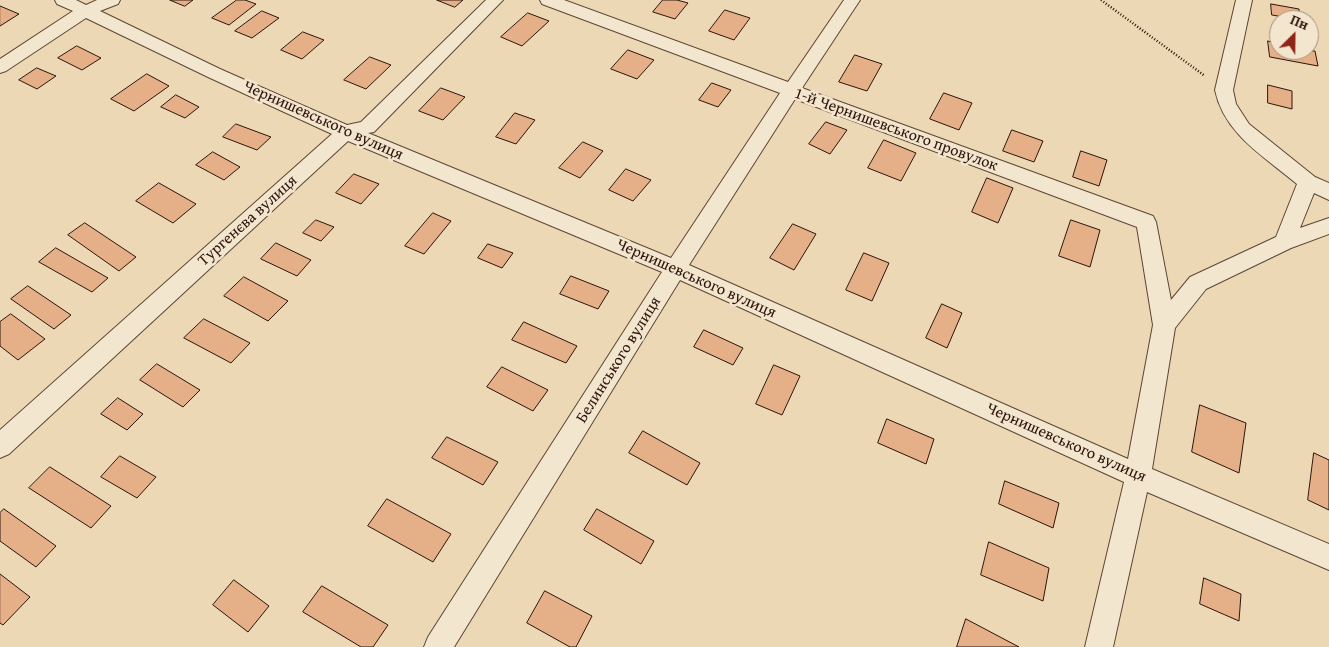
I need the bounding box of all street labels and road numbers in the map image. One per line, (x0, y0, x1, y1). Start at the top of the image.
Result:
street label: Чернишевського вулиця (240, 77, 406, 165)
street label: 1-й Чернишевського провулок (792, 84, 1000, 176)
street label: Тургенєва вулиця (194, 171, 302, 271)
street label: Чернишевського вулиця (613, 235, 779, 323)
street label: Белинського вулиця (572, 293, 666, 427)
street label: Чернишевського вулиця (983, 399, 1149, 487)

